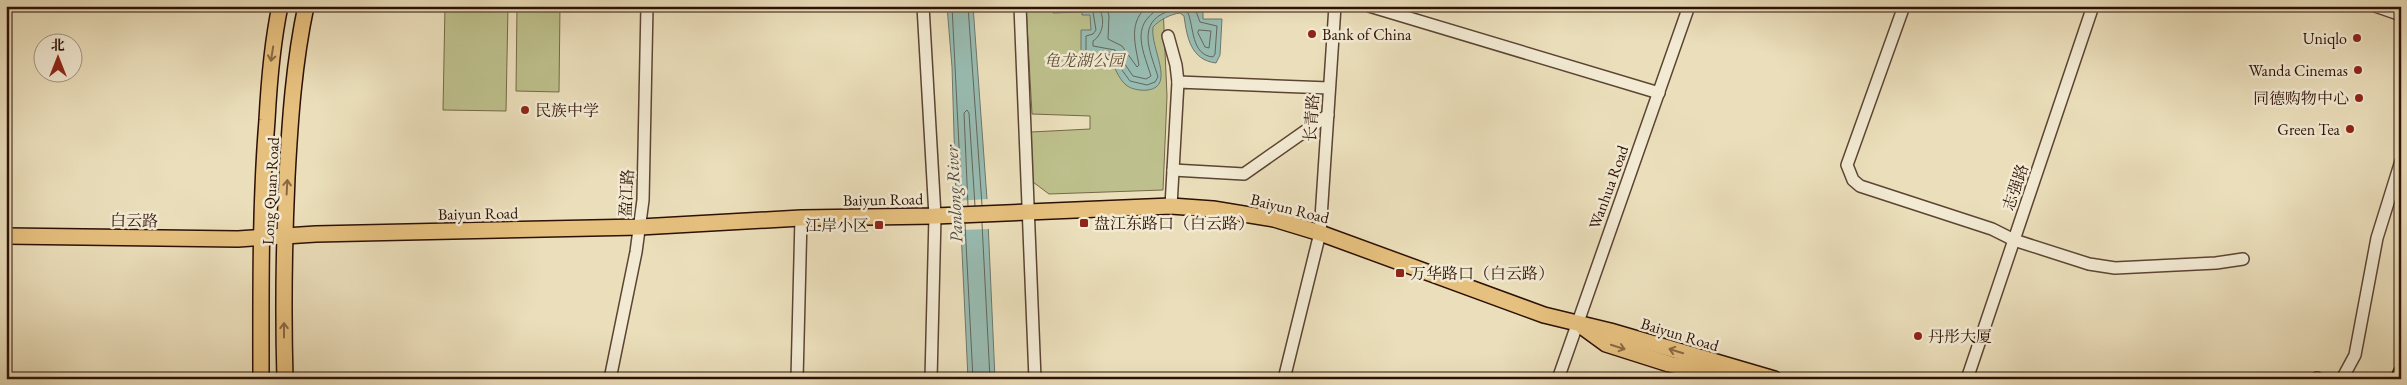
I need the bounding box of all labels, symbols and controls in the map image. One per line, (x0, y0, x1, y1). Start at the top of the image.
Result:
place label: Bank of China (1322, 24, 1412, 45)
marker: Bank of China (1306, 28, 1318, 40)
place label: Uniqlo (2303, 28, 2347, 49)
north arrow (32, 32, 82, 82)
marker: Uniqlo (2351, 32, 2363, 44)
text: 北 (51, 36, 65, 54)
one-way arrow (267, 46, 277, 62)
park label: 龟龙湖公园 (1044, 50, 1127, 71)
place label: Wanda Cinemas (2248, 60, 2348, 81)
marker: Wanda Cinemas (2352, 64, 2364, 76)
place label: 同德购物中心 (2253, 88, 2349, 109)
marker: 同德购物中心 (2353, 92, 2365, 104)
street label: 长青路 (1299, 93, 1324, 143)
place label: 民族中学 (535, 100, 599, 121)
marker: 民族中学 (519, 104, 531, 116)
place label: Green Tea (2277, 119, 2341, 140)
marker: Green Tea (2344, 123, 2356, 135)
street label: Long Quan Road (257, 136, 284, 246)
street label: Wanhua Road (1584, 142, 1634, 232)
water label: Panlong River (939, 144, 969, 243)
street label: 志强路 (1998, 161, 2033, 213)
street label: 盈江路 (615, 169, 638, 218)
one-way arrow (282, 180, 291, 196)
street label: Baiyun Road (843, 188, 924, 211)
street label: Baiyun Road (1248, 189, 1332, 229)
street label: Baiyun Road (438, 202, 519, 225)
street label: 白云路 (110, 210, 158, 231)
place label: 盘江东路口（白云路） (1094, 213, 1254, 234)
place label: 江岸小区 (805, 215, 869, 236)
marker: 盘江东路口（白云路） (1078, 217, 1090, 229)
marker: 江岸小区 (873, 219, 885, 231)
place label: 万华路口（白云路） (1410, 263, 1554, 284)
marker: 万华路口（白云路） (1394, 267, 1406, 279)
street label: Baiyun Road (1638, 313, 1722, 357)
one-way arrow (279, 322, 289, 338)
place label: 丹彤大厦 (1928, 326, 1992, 347)
marker: 丹彤大厦 (1912, 330, 1924, 342)
one-way arrow (1610, 343, 1626, 353)
one-way arrow (1669, 345, 1685, 355)

